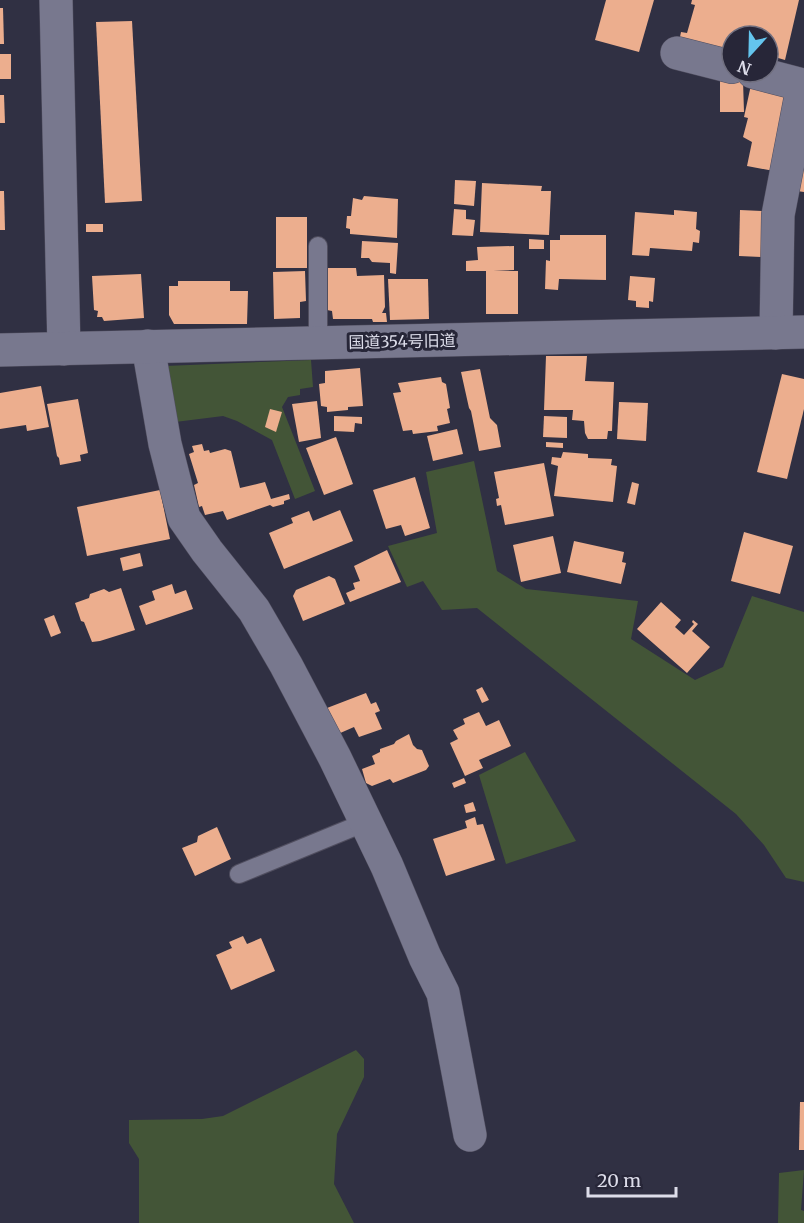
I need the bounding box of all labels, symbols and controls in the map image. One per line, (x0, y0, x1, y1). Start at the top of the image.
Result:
north arrow (720, 24, 780, 84)
text: N (734, 56, 754, 80)
street label: 国道354号旧道 (348, 330, 456, 352)
scale bar (588, 1160, 676, 1198)
text: 20 m (597, 1169, 641, 1192)

